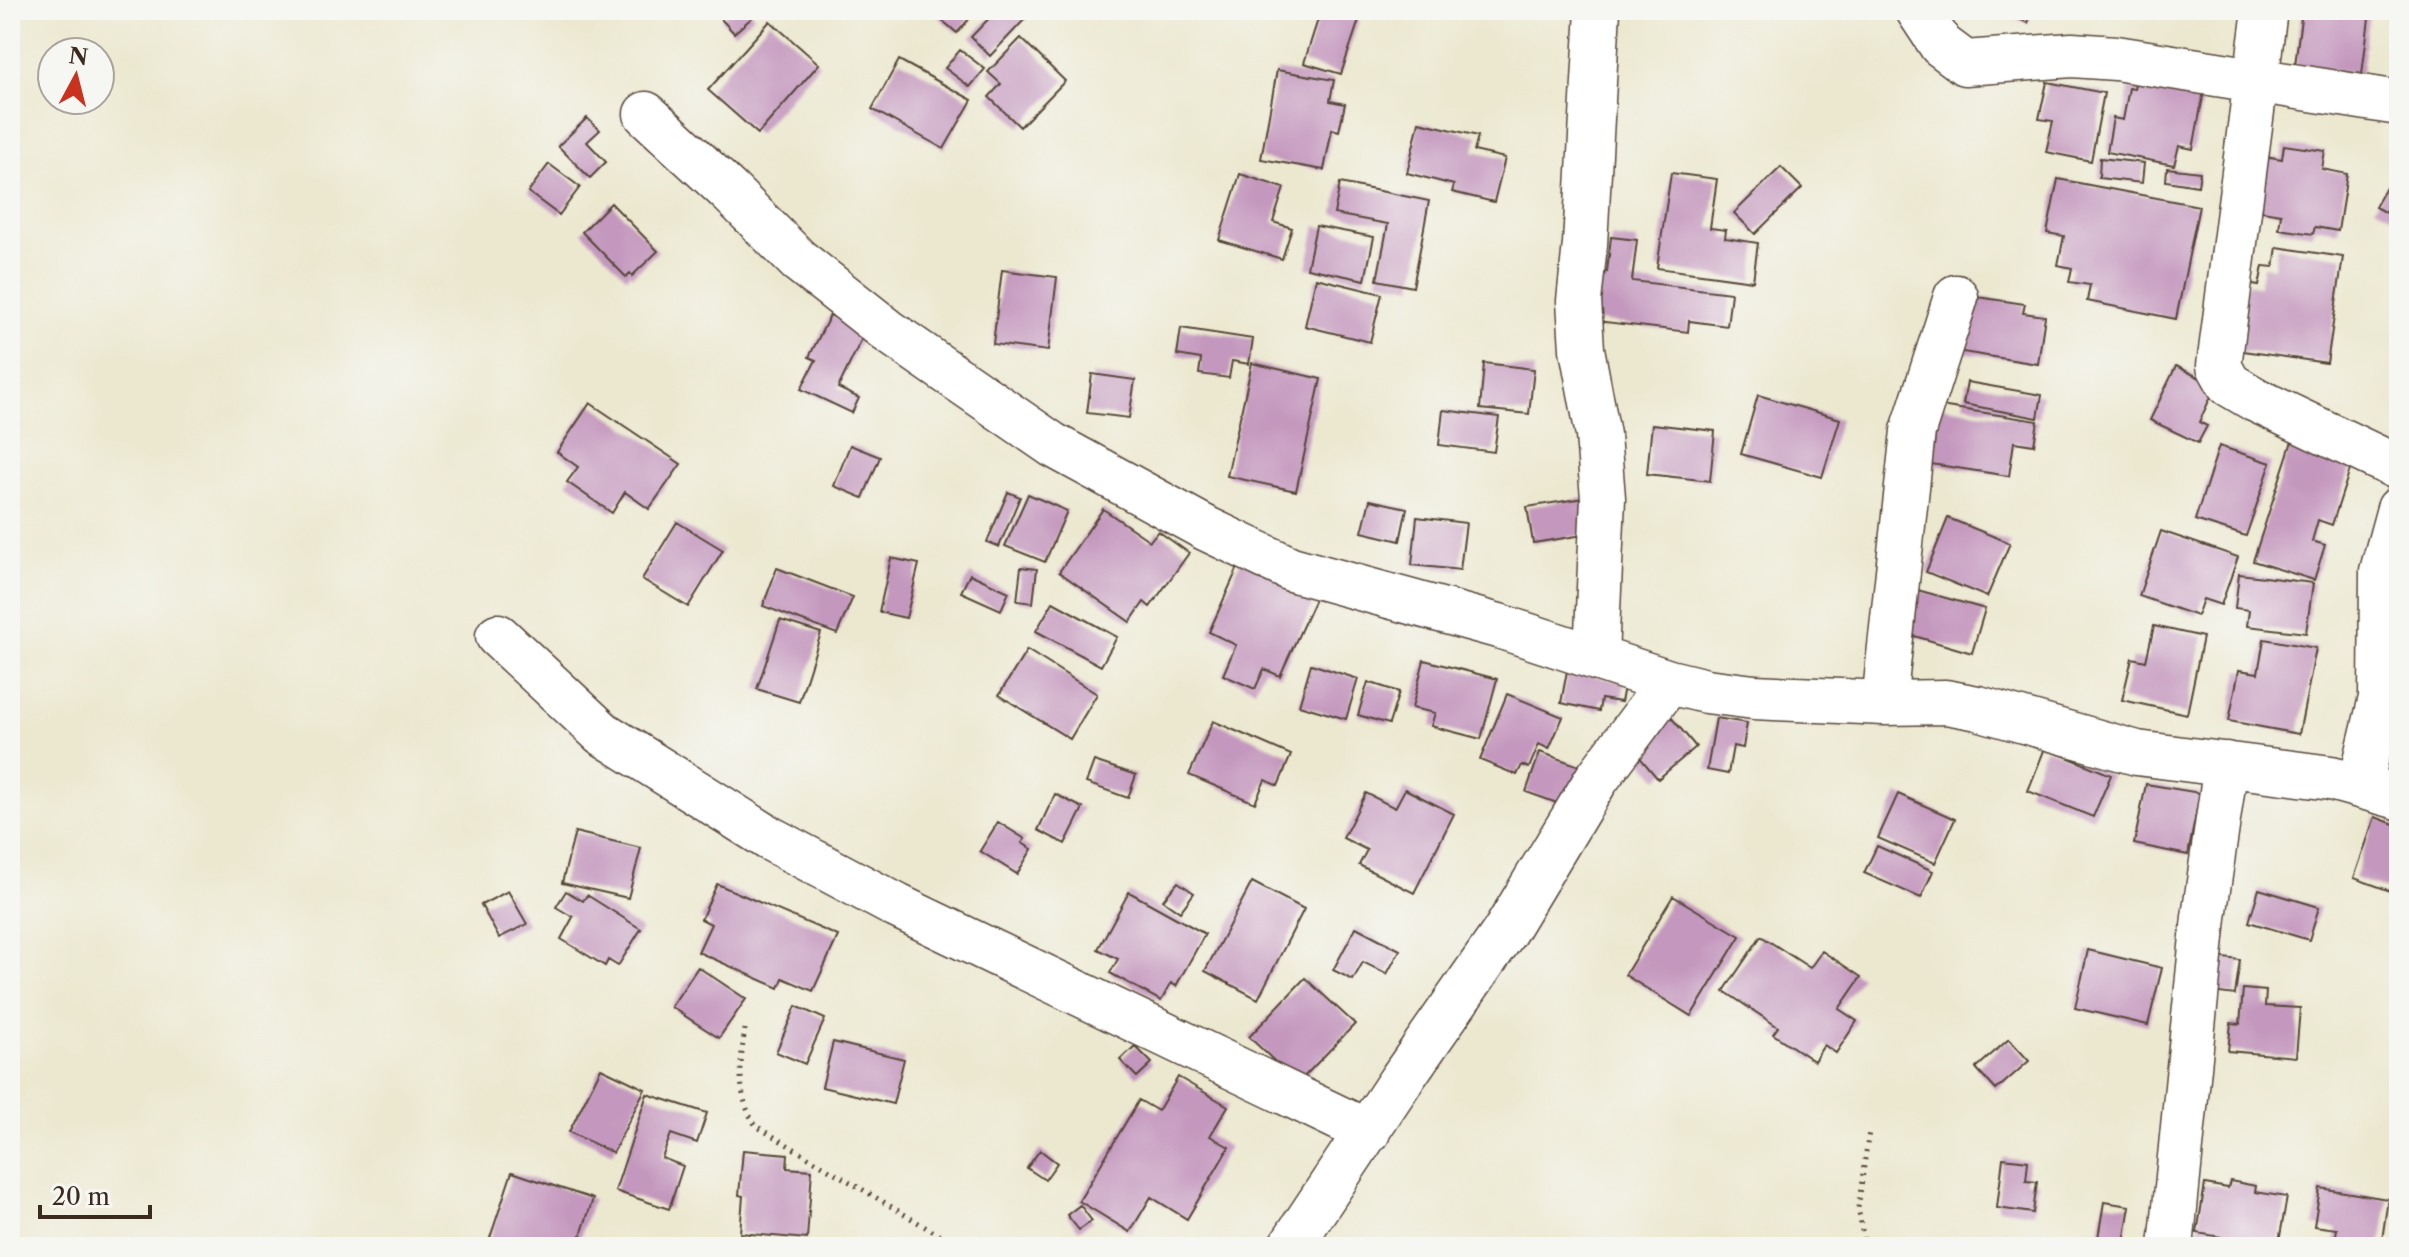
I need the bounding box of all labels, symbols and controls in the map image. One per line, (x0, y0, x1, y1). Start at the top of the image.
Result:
north arrow (36, 36, 116, 116)
text: N (67, 42, 90, 71)
scale bar (40, 1169, 150, 1219)
text: 20 m (52, 1182, 110, 1211)

